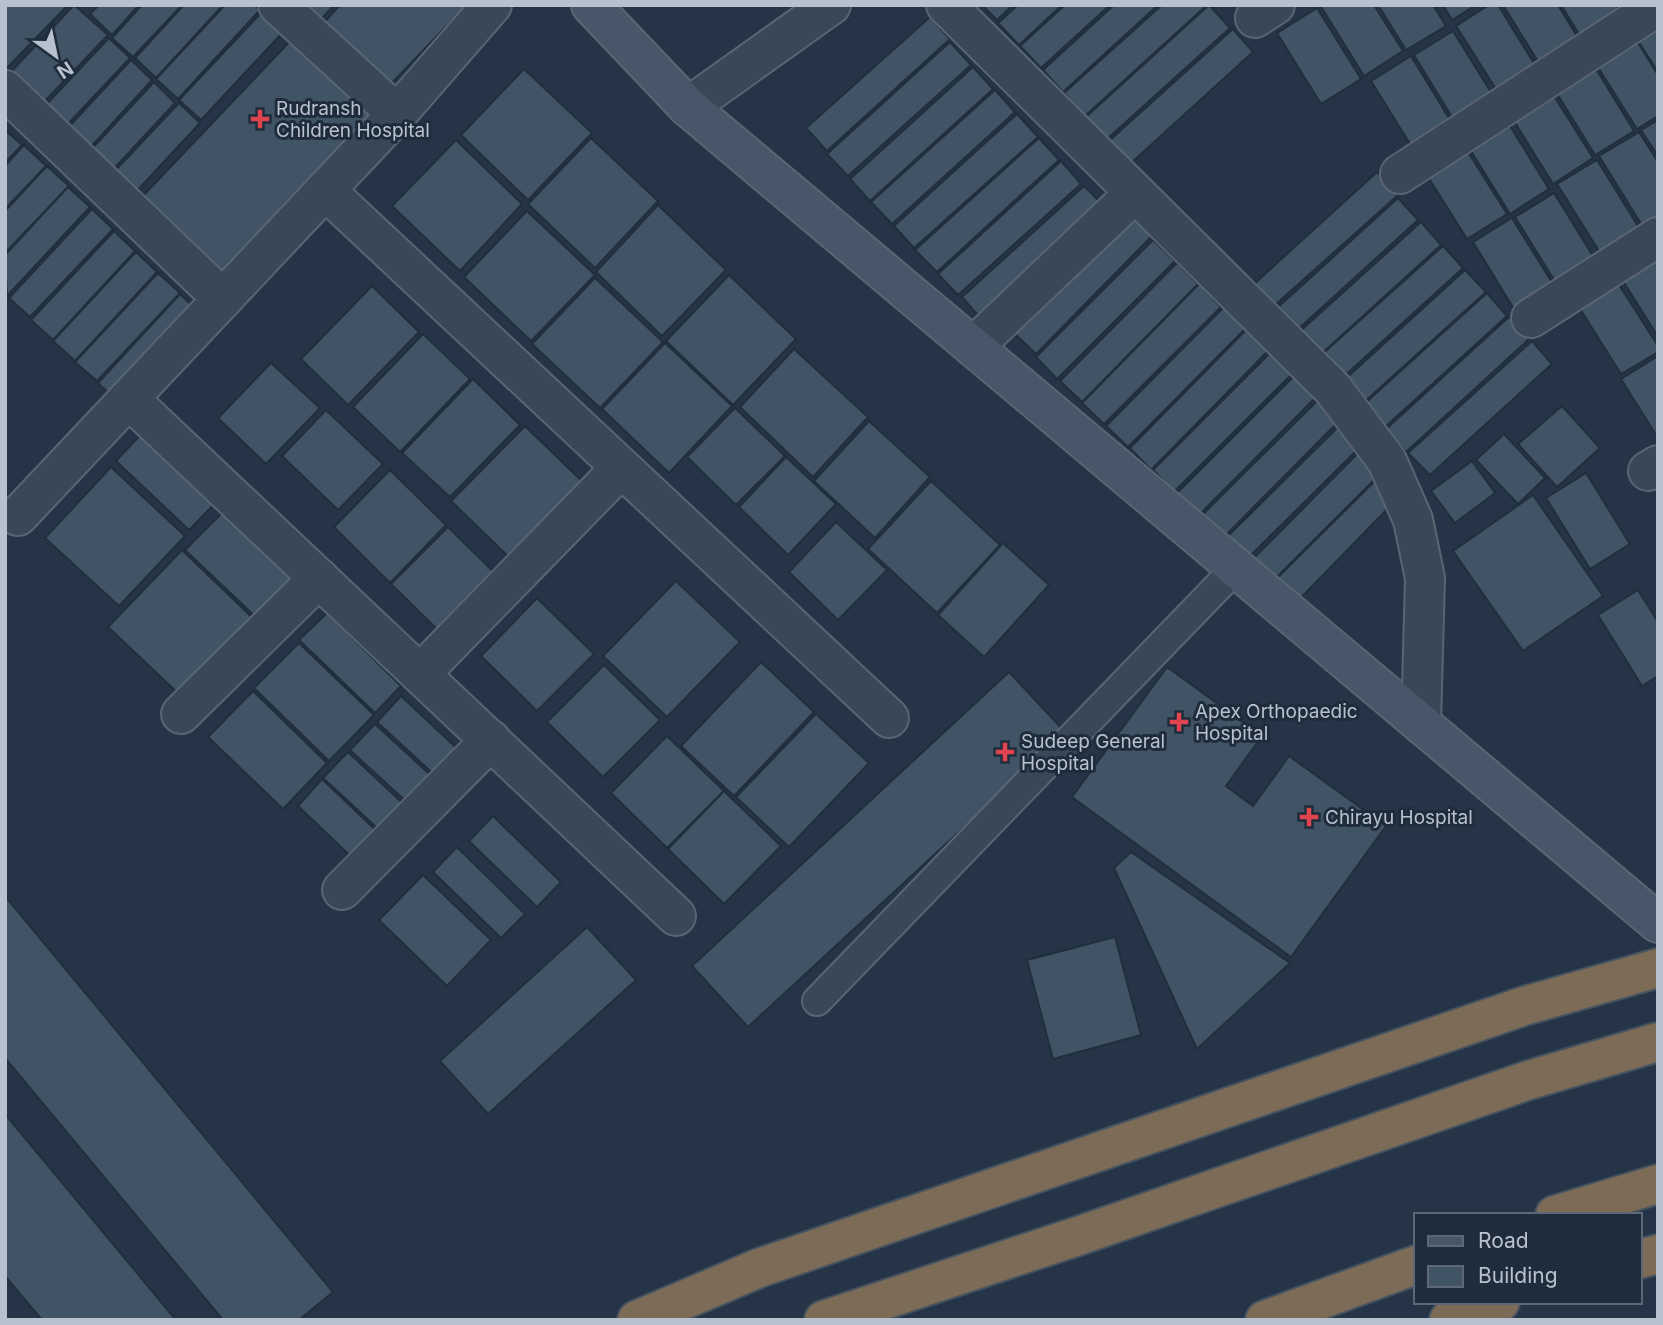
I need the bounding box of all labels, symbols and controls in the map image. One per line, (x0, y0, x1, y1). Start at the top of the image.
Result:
north arrow (21, 21, 91, 91)
text: N (53, 56, 77, 83)
place label: Rudransh Children Hospital (276, 97, 430, 142)
marker: Rudransh Children Hospital (250, 109, 270, 129)
place label: Apex Orthopaedic Hospital (1195, 700, 1358, 745)
marker: Apex Orthopaedic Hospital (1169, 712, 1189, 732)
place label: Sudeep General Hospital (1021, 730, 1165, 775)
marker: Sudeep General Hospital (995, 742, 1015, 762)
place label: Chirayu Hospital (1325, 806, 1473, 829)
marker: Chirayu Hospital (1299, 807, 1319, 827)
legend (1414, 1213, 1642, 1304)
text: Road (1478, 1228, 1529, 1253)
text: Building (1478, 1263, 1558, 1288)

